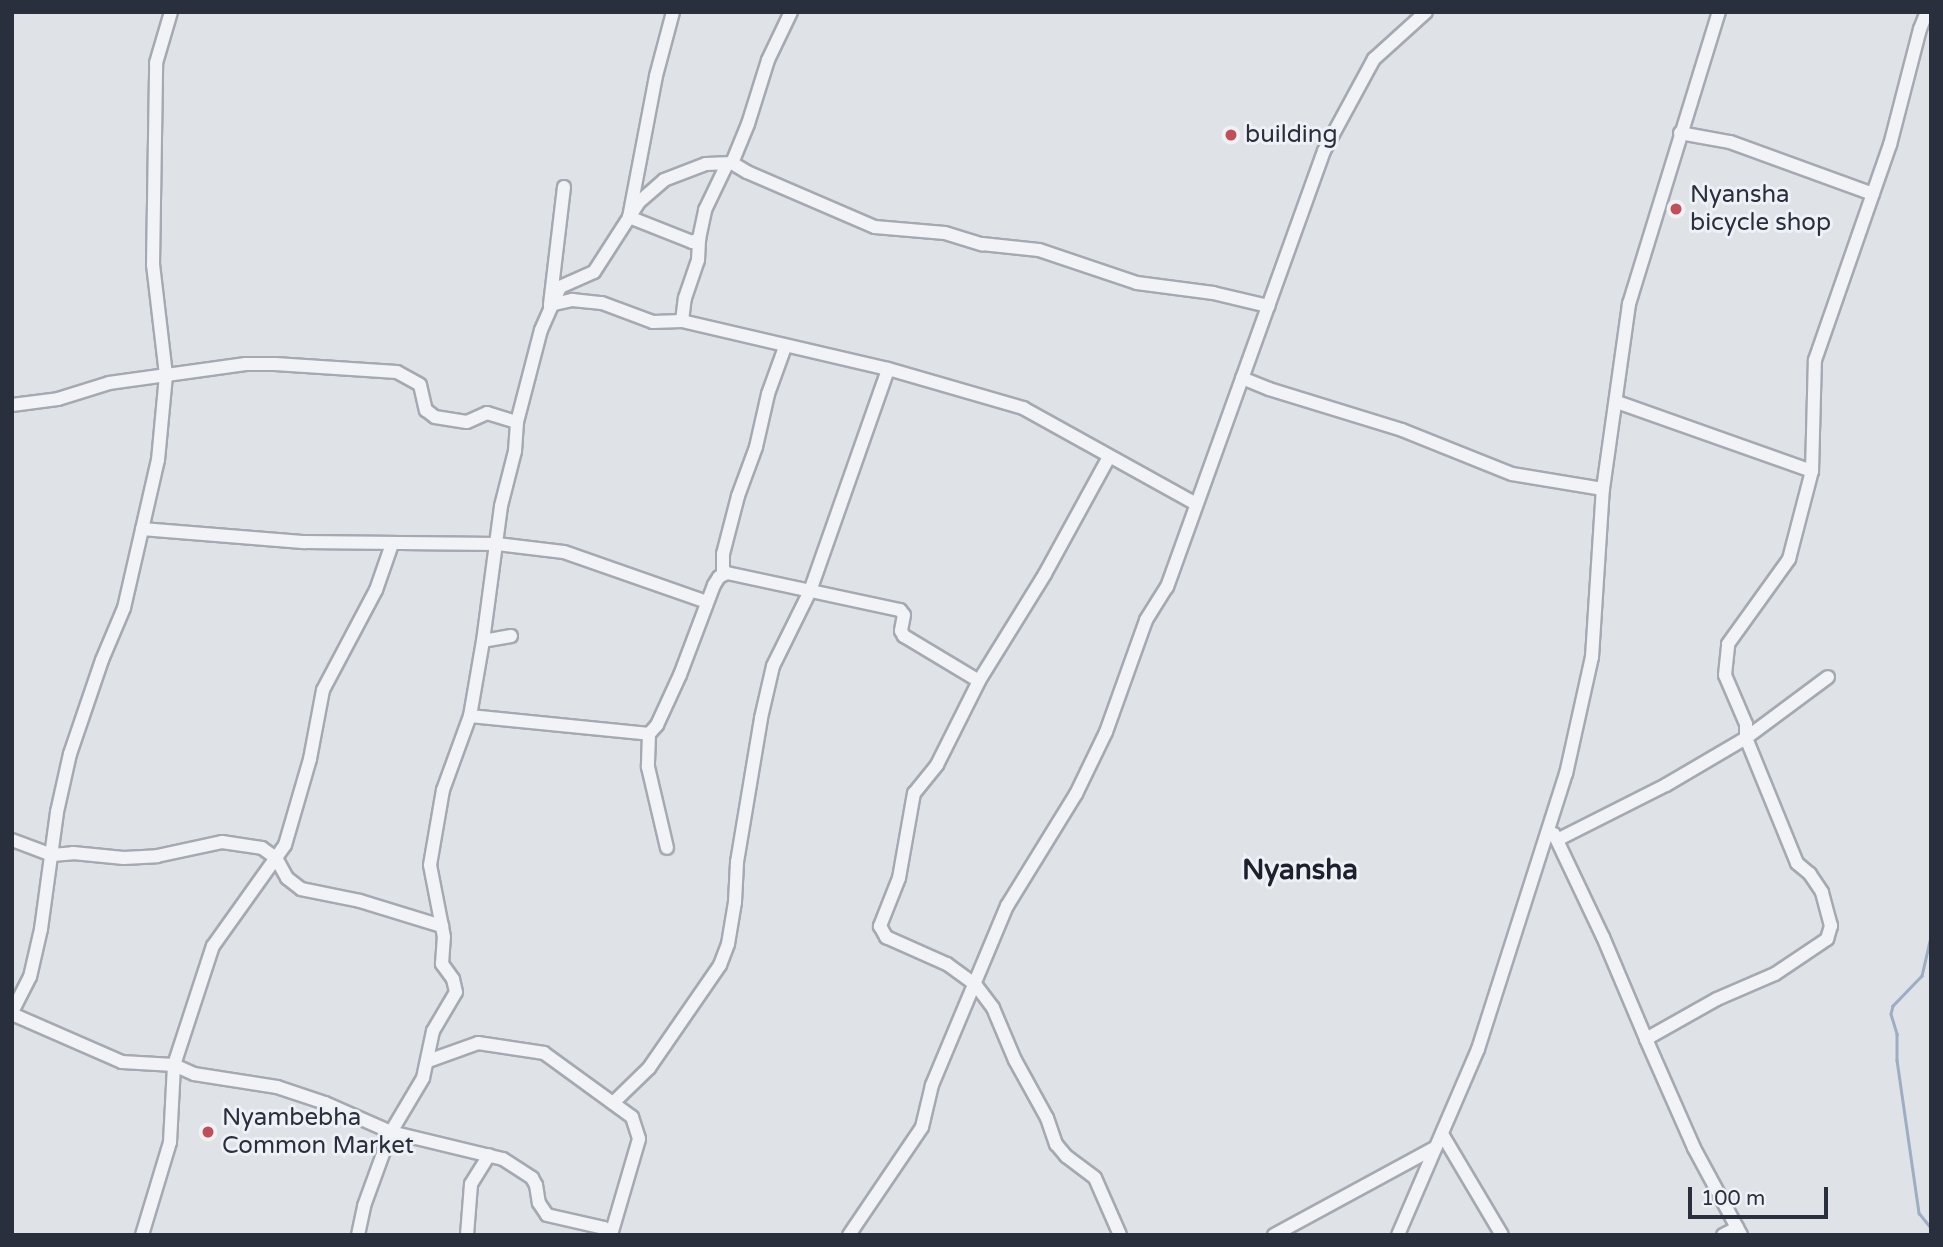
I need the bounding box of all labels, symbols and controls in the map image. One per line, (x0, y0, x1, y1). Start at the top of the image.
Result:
place label: building (1245, 121, 1338, 149)
marker: building (1223, 127, 1239, 143)
place label: Nyansha bicycle shop (1690, 181, 1831, 237)
marker: Nyansha bicycle shop (1668, 201, 1684, 217)
district label: Nyansha (1242, 853, 1358, 887)
place label: Nyambebha Common Market (222, 1104, 414, 1160)
marker: Nyambebha Common Market (200, 1124, 216, 1140)
scale bar (1691, 1174, 1831, 1218)
text: 100 m (1701, 1186, 1765, 1211)

